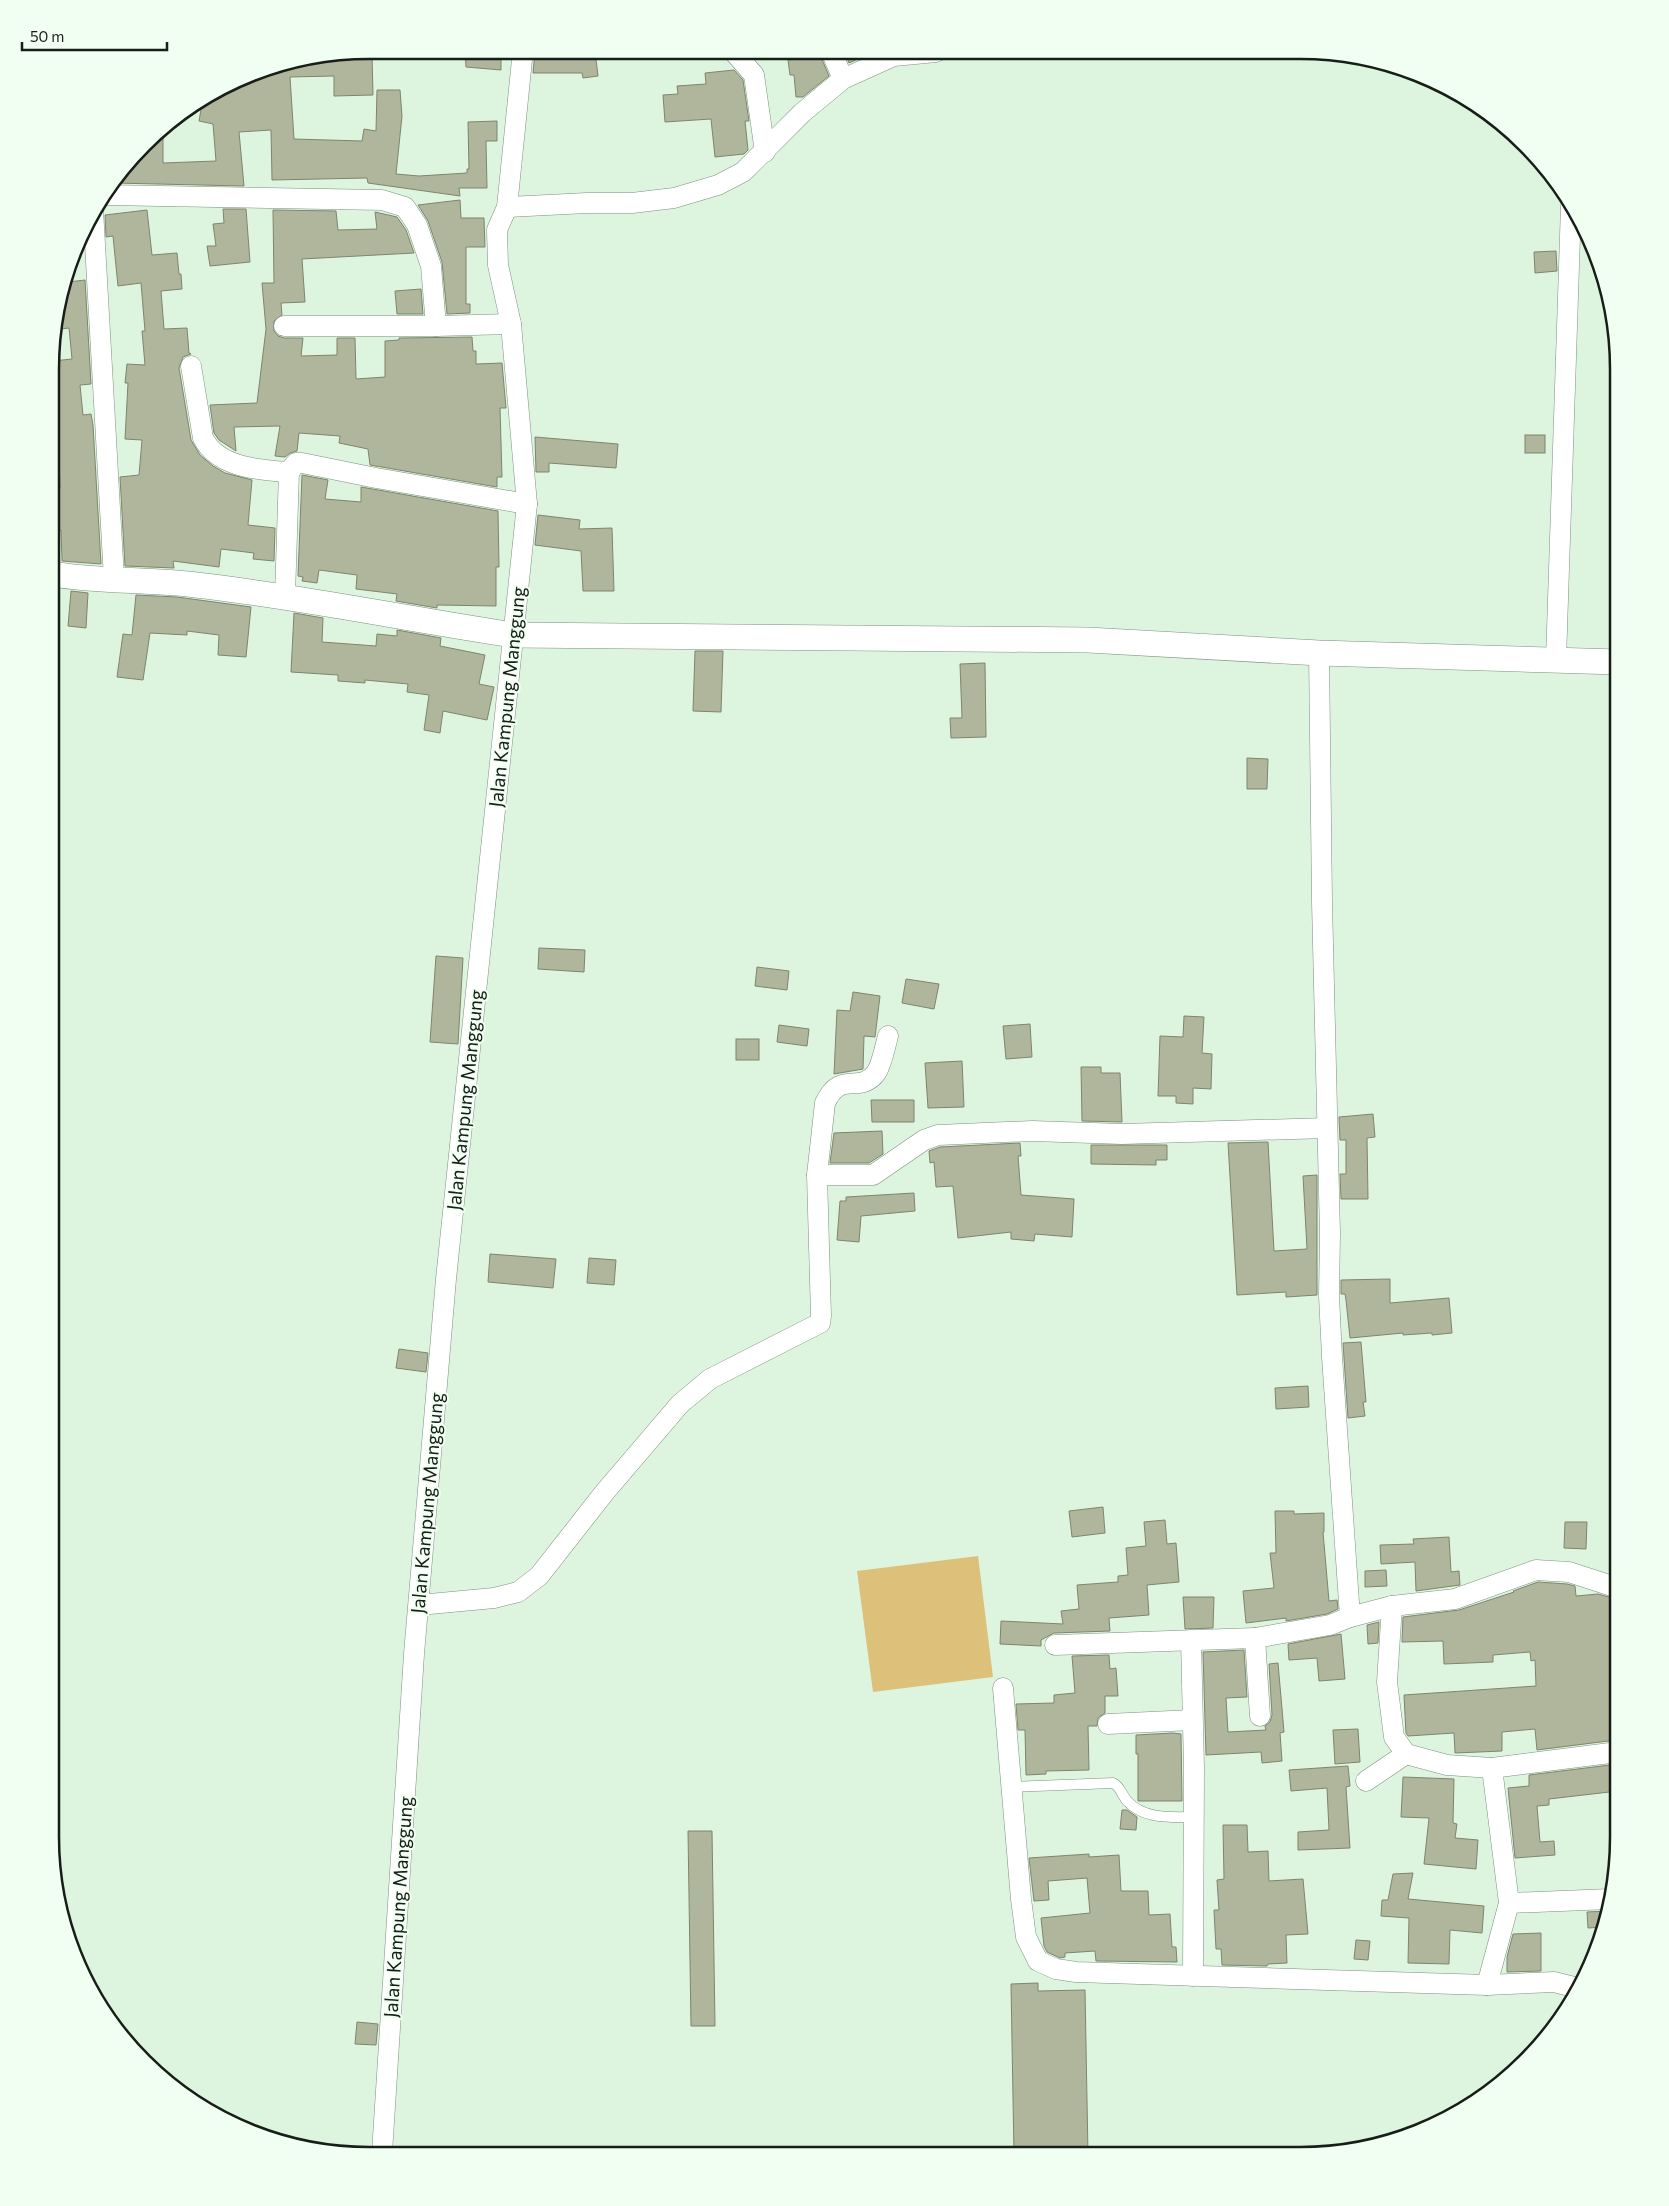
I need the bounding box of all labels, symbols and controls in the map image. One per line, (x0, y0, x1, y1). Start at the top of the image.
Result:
scale bar (22, 20, 168, 52)
text: 50 m (30, 27, 64, 45)
street label: Jalan Kampung Manggung (483, 585, 530, 809)
street label: Jalan Kampung Manggung (441, 988, 488, 1212)
street label: Jalan Kampung Manggung (405, 1391, 448, 1614)
street label: Jalan Kampung Manggung (378, 1795, 417, 2018)

